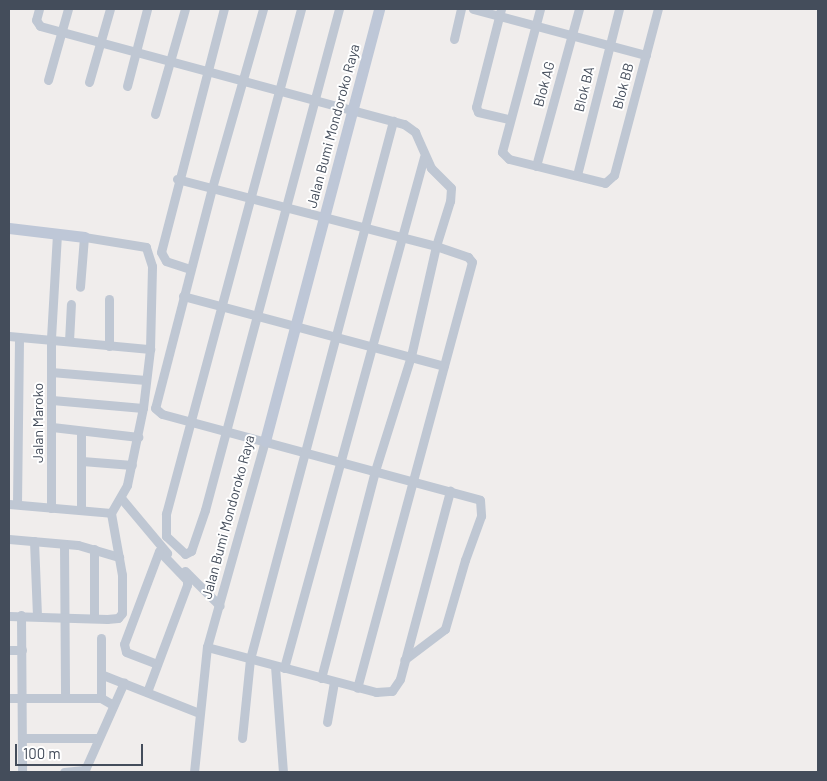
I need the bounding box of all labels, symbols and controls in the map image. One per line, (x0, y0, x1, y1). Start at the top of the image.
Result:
street label: Jalan Bumi Mondoroko Raya (303, 42, 363, 210)
street label: Blok AG (530, 59, 558, 109)
street label: Blok BB (609, 61, 637, 111)
street label: Blok BA (570, 64, 598, 114)
street label: Jalan Maroko (30, 383, 46, 463)
street label: Jalan Bumi Mondoroko Raya (198, 433, 258, 601)
scale bar (18, 734, 145, 766)
text: 100 m (23, 744, 61, 762)

